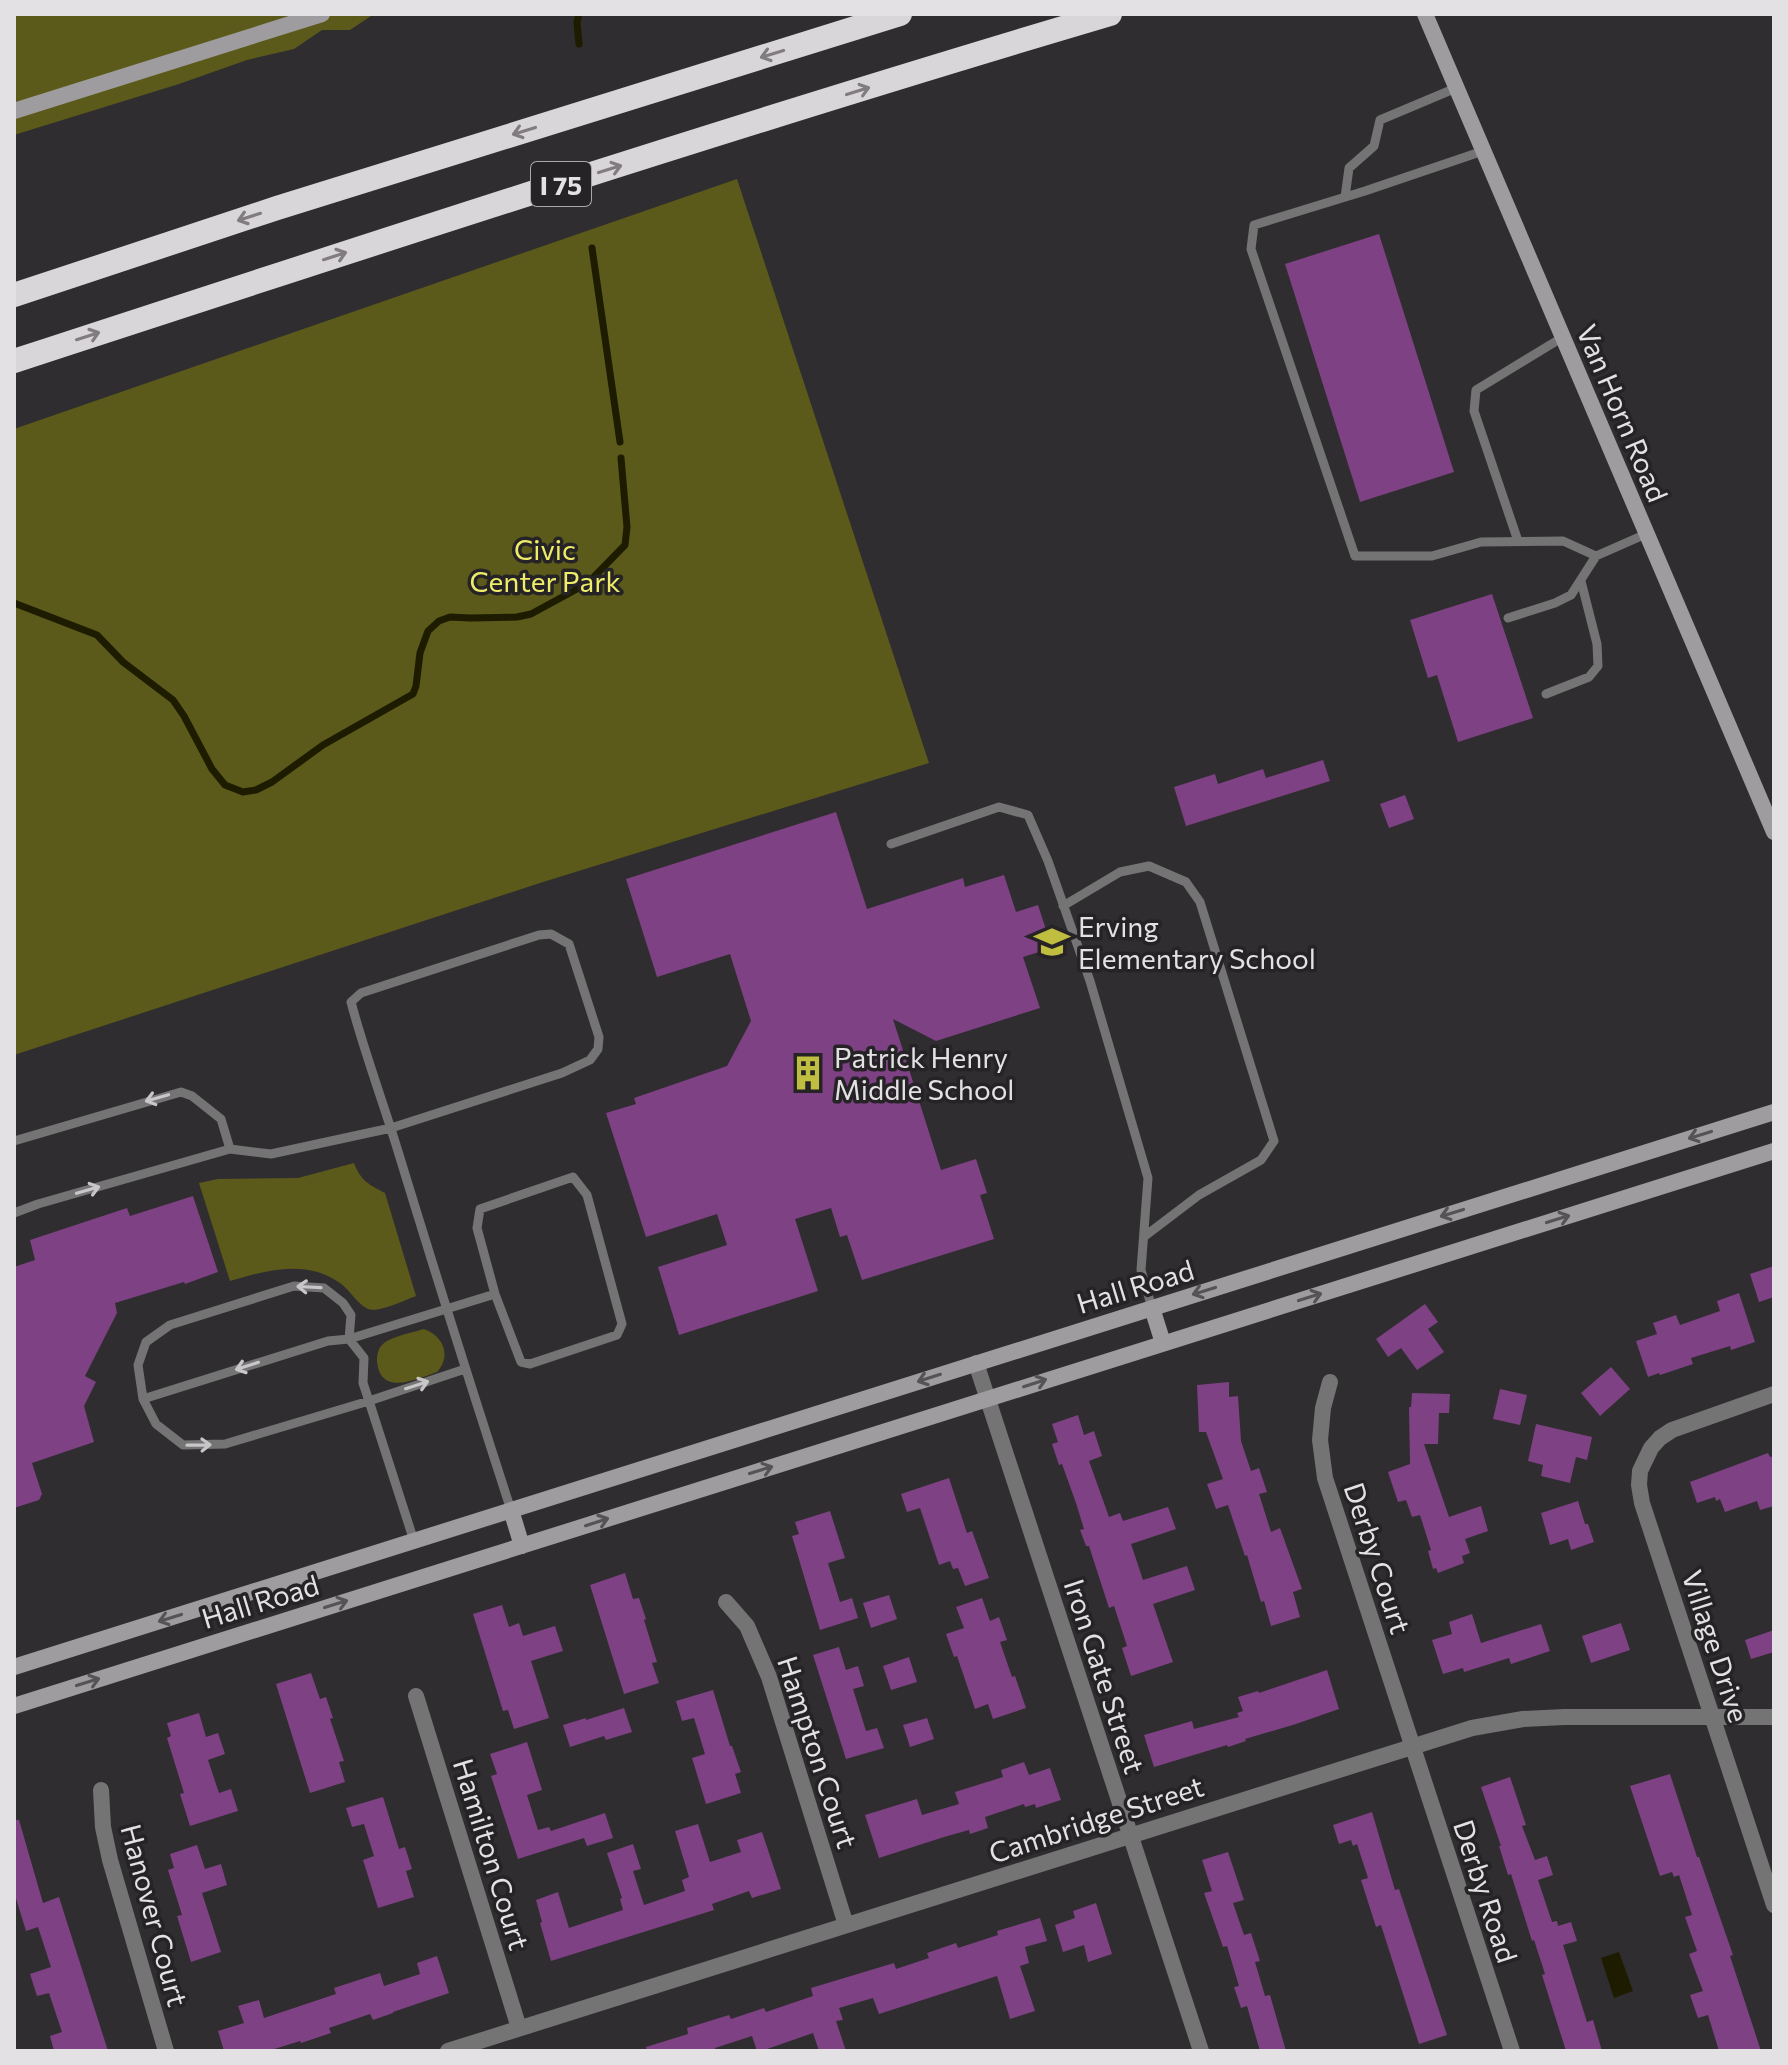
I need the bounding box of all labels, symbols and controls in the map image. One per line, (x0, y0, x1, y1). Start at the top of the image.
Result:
one-way arrow (760, 47, 786, 62)
one-way arrow (845, 83, 870, 97)
one-way arrow (512, 125, 537, 139)
one-way arrow (597, 160, 622, 175)
road number: I 75 (531, 162, 591, 206)
one-way arrow (237, 211, 262, 226)
one-way arrow (323, 247, 348, 262)
street label: Van Horn Road (1570, 319, 1676, 507)
one-way arrow (75, 328, 100, 343)
park label: Civic Center Park (469, 532, 621, 598)
place label: Erving Elementary School (1078, 909, 1316, 975)
school or university icon: Erving Elementary School (1033, 923, 1071, 961)
place label: Patrick Henry Middle School (834, 1040, 1014, 1106)
building icon: Patrick Henry Middle School (789, 1054, 827, 1092)
one-way arrow (144, 1091, 170, 1106)
one-way arrow (1687, 1128, 1713, 1143)
one-way arrow (75, 1182, 101, 1197)
one-way arrow (1439, 1207, 1464, 1222)
one-way arrow (1545, 1210, 1570, 1225)
street label: Hall Road (1072, 1252, 1198, 1320)
one-way arrow (296, 1279, 323, 1294)
one-way arrow (1191, 1285, 1216, 1300)
one-way arrow (1297, 1289, 1322, 1303)
one-way arrow (235, 1360, 260, 1374)
one-way arrow (917, 1372, 942, 1386)
one-way arrow (1022, 1375, 1048, 1390)
one-way arrow (404, 1377, 429, 1392)
one-way arrow (185, 1437, 212, 1452)
one-way arrow (747, 1462, 773, 1477)
street label: Derby Court (1338, 1478, 1418, 1638)
one-way arrow (583, 1514, 609, 1529)
street label: Village Drive (1675, 1566, 1757, 1726)
street label: Hall Road (197, 1567, 323, 1635)
street label: Iron Gate Street (1058, 1575, 1152, 1777)
one-way arrow (324, 1596, 349, 1611)
one-way arrow (157, 1611, 183, 1626)
street label: Hampton Court (771, 1652, 865, 1852)
one-way arrow (76, 1674, 101, 1689)
street label: Hamilton Court (447, 1754, 537, 1954)
street label: Cambridge Street (984, 1768, 1208, 1870)
street label: Derby Road (1447, 1815, 1525, 1967)
street label: Hanover Court (114, 1820, 196, 2010)

